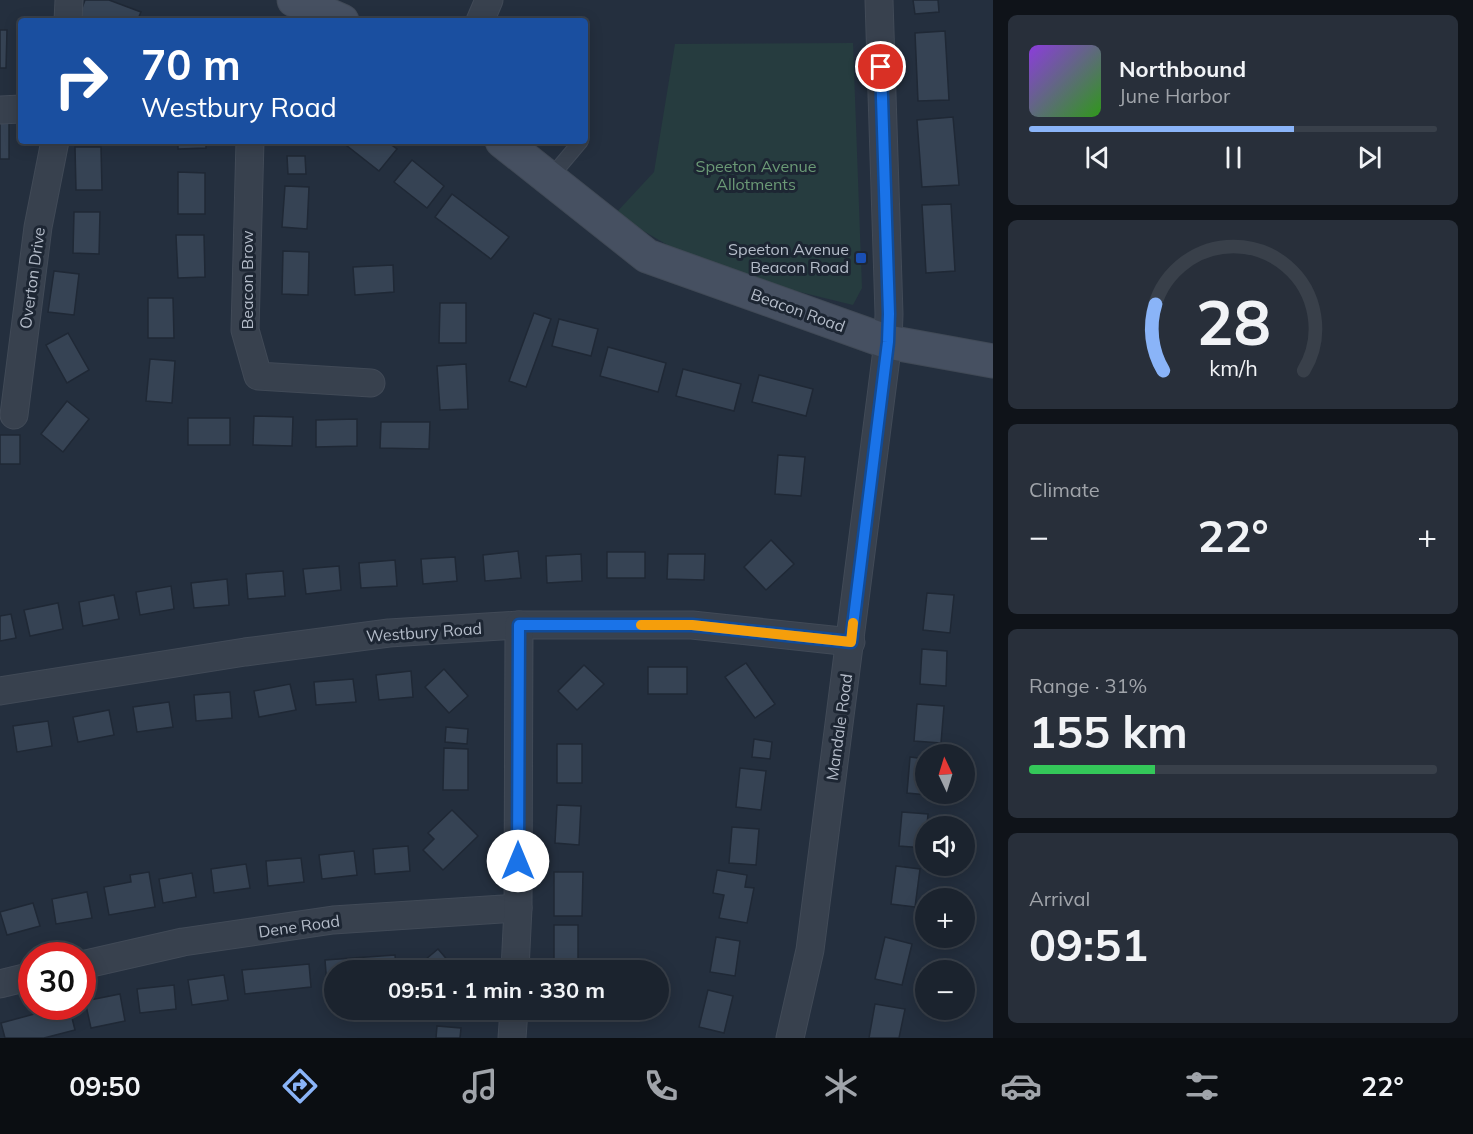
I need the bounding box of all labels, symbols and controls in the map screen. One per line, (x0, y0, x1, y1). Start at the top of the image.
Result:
text: 70 m (141, 38, 241, 91)
pin (855, 41, 906, 92)
icon: right (42, 42, 120, 120)
icon: arrive (864, 50, 897, 83)
text: Northbound (1119, 55, 1246, 83)
text: June Harbor (1119, 83, 1230, 108)
text: Westbury Road (141, 90, 337, 124)
icon: previous (1081, 141, 1114, 174)
icon: pause (1217, 141, 1250, 174)
icon: next (1353, 141, 1386, 174)
park label: Speeton Avenue Allotments (696, 156, 816, 194)
street label: Overton Drive (15, 226, 49, 330)
street label: Beacon Brow (237, 230, 257, 330)
place label: Speeton Avenue Beacon Road (728, 239, 849, 277)
marker: Speeton Avenue Beacon Road (854, 251, 868, 265)
text: 28 (1196, 283, 1270, 362)
street label: Beacon Road (748, 284, 848, 336)
text: km/h (1209, 355, 1257, 382)
text: Climate (1029, 477, 1100, 502)
text: 22° (1197, 507, 1269, 563)
text: − (1029, 515, 1049, 556)
text: + (1417, 515, 1437, 556)
street label: Westbury Road (365, 618, 483, 646)
street label: Mandale Road (822, 672, 856, 782)
text: Range · 31% (1029, 673, 1147, 698)
text: 155 km (1029, 703, 1188, 759)
north arrow (915, 744, 975, 804)
map controls (915, 744, 975, 1020)
button: sound (915, 816, 975, 876)
position arrow (486, 829, 550, 893)
text: Arrival (1029, 886, 1090, 911)
button: + (915, 888, 975, 948)
street label: Dene Road (257, 910, 341, 942)
text: 09:51 (1029, 916, 1148, 972)
speed limit sign: 30 (18, 942, 96, 1020)
button: − (915, 960, 975, 1020)
text: 09:51 · 1 min · 330 m (388, 976, 605, 1004)
icon: directions (279, 1065, 321, 1107)
icon: music (459, 1065, 501, 1107)
icon: phone (640, 1065, 682, 1107)
icon: climate (820, 1065, 862, 1107)
icon: car (1000, 1065, 1042, 1107)
icon: filters (1181, 1065, 1223, 1107)
text: 09:50 (69, 1069, 141, 1103)
text: 22° (1361, 1069, 1404, 1103)

